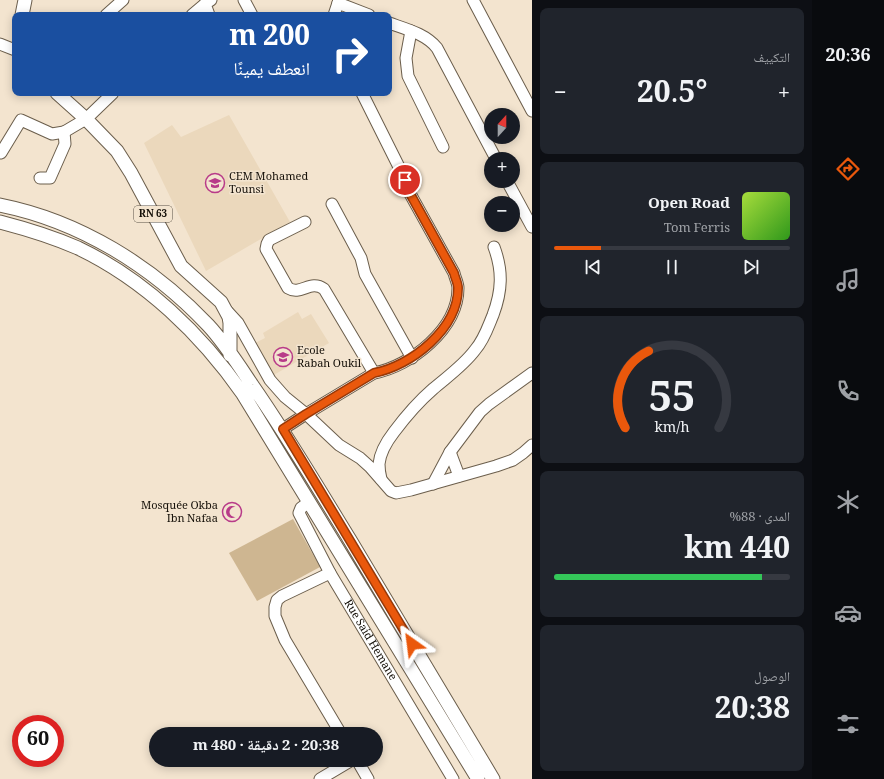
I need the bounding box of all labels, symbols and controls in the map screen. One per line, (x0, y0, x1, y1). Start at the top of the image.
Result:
text: 200 m (229, 15, 310, 63)
icon: right (324, 28, 376, 80)
text: 20:36 (825, 42, 871, 72)
text: التكييف (754, 48, 790, 70)
text: انعطف يمينًا (233, 56, 310, 86)
text: 20.5° (637, 70, 707, 121)
text: − (554, 76, 567, 114)
text: + (778, 76, 790, 114)
north arrow (484, 108, 520, 144)
map controls (484, 108, 520, 232)
button: + (484, 152, 520, 188)
icon: directions (834, 155, 862, 183)
pin (388, 163, 422, 197)
place label: CEM Mohamed Tounsi (229, 168, 308, 200)
icon: arrive (394, 169, 416, 191)
school or university icon: CEM Mohamed Tounsi (204, 172, 226, 194)
text: Open Road (648, 192, 730, 218)
button: − (484, 196, 520, 232)
road number: RN 63 (134, 206, 172, 222)
text: Tom Ferris (664, 218, 730, 240)
icon: previous (582, 256, 604, 278)
icon: pause (661, 256, 683, 278)
icon: next (740, 256, 762, 278)
icon: music (834, 266, 862, 294)
place label: Ecole Rabah Oukil (297, 342, 362, 374)
school or university icon: Ecole Rabah Oukil (272, 346, 294, 368)
text: 55 (649, 366, 695, 436)
icon: phone (834, 377, 862, 405)
text: km/h (654, 416, 690, 440)
icon: climate (834, 488, 862, 516)
place label: Mosquée Okba Ibn Nafaa (141, 497, 218, 529)
mosque icon: Mosquée Okba Ibn Nafaa (221, 501, 243, 523)
text: المدى · 88% (729, 507, 790, 529)
text: 440 km (684, 526, 790, 577)
street label: Rue Said Hemane (338, 596, 402, 684)
icon: car (834, 599, 862, 627)
position arrow (391, 623, 433, 665)
text: الوصول (754, 667, 790, 689)
text: 20:38 (715, 686, 790, 737)
icon: filters (834, 710, 862, 738)
speed limit sign: 60 (12, 715, 64, 767)
text: 20:38 · 2 دقيقة · 480 m (193, 734, 339, 760)

